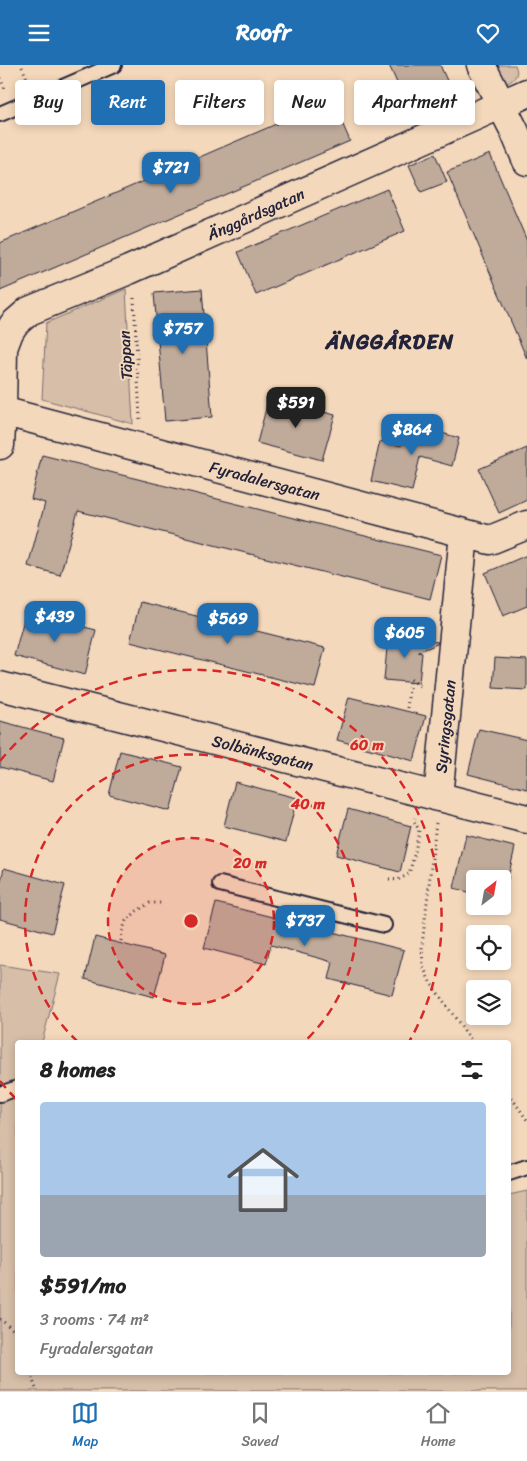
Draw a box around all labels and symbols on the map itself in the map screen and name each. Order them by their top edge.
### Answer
pin: $721 [141,151,201,194]
street label: Änggårdsgatan [201,180,310,249]
pin: $757 [153,313,213,355]
district label: ÄNGGÅRDEN [325,323,454,361]
street label: Täppan [110,329,141,380]
pin: $591 [266,387,326,429]
pin: $864 [382,413,442,456]
street label: Fyradalersgatan [206,452,324,510]
pin: $439 [25,601,85,643]
pin: $569 [198,603,258,645]
pin: $605 [375,617,435,659]
street label: Syringsgatan [426,678,465,774]
street label: Solbänksgatan [209,726,317,780]
text: 60 m [349,732,384,758]
text: 40 m [290,791,326,817]
text: 20 m [232,850,267,876]
north arrow [466,870,511,915]
pin: $737 [275,905,335,947]
centre of rings [182,912,200,930]

